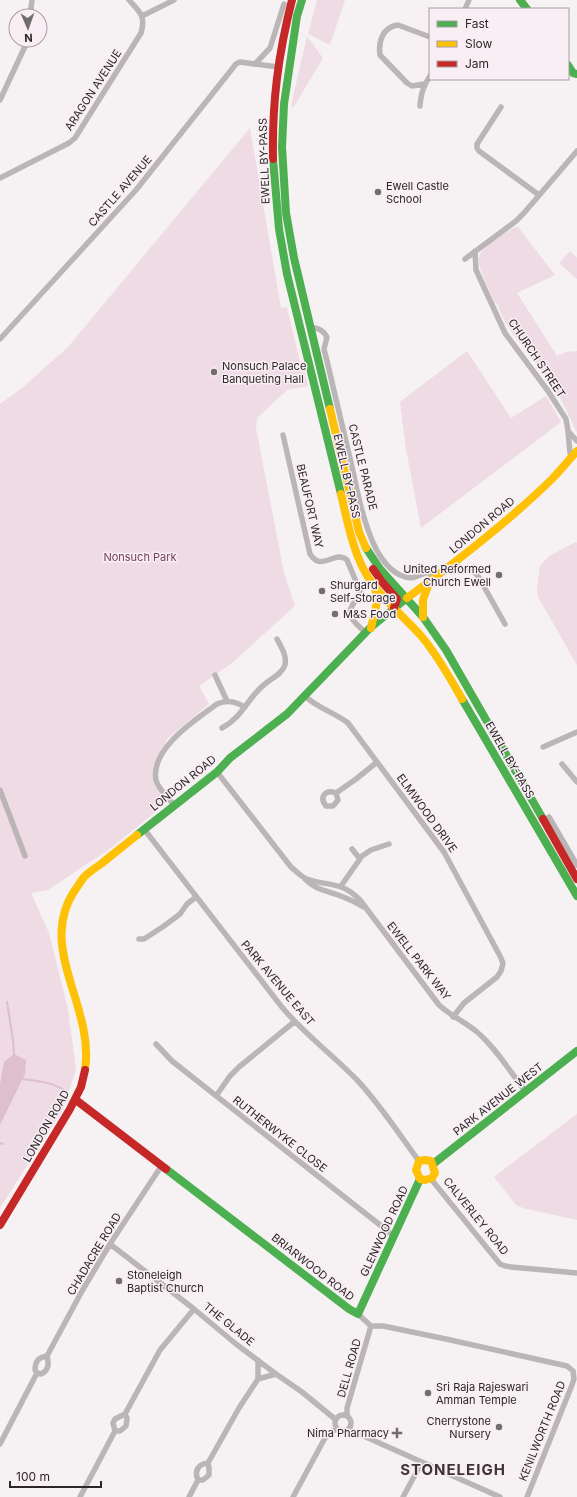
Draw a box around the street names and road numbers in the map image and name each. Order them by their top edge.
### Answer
street label: ARAGON AVENUE [62,47,124,133]
street label: EWELL BY-PASS [255,118,273,204]
street label: CASTLE AVENUE [85,153,155,229]
street label: CHURCH STREET [505,316,569,400]
street label: CASTLE PARADE [346,422,380,512]
street label: EWELL BY-PASS [330,432,364,520]
street label: BEAUFORT WAY [294,463,327,550]
street label: LONDON ROAD [446,494,518,556]
street label: EWELL BY-PASS [482,719,538,801]
street label: LONDON ROAD [147,752,219,814]
street label: ELMWOOD DRIVE [394,771,460,855]
street label: EWELL PARK WAY [384,919,454,1003]
street label: PARK AVENUE EAST [238,938,318,1028]
street label: PARK AVENUE WEST [450,1060,546,1138]
street label: LONDON ROAD [20,1087,72,1165]
street label: RUTHERWYKE CLOSE [230,1093,330,1175]
street label: CALVERLEY ROAD [440,1174,512,1258]
street label: GLENWOOD ROAD [357,1183,411,1279]
street label: CHADACRE ROAD [64,1210,124,1298]
street label: BRIARWOOD ROAD [269,1230,357,1304]
street label: THE GLADE [201,1299,257,1349]
street label: DELL ROAD [334,1337,364,1399]
street label: KENILWORTH ROAD [516,1379,569,1483]

